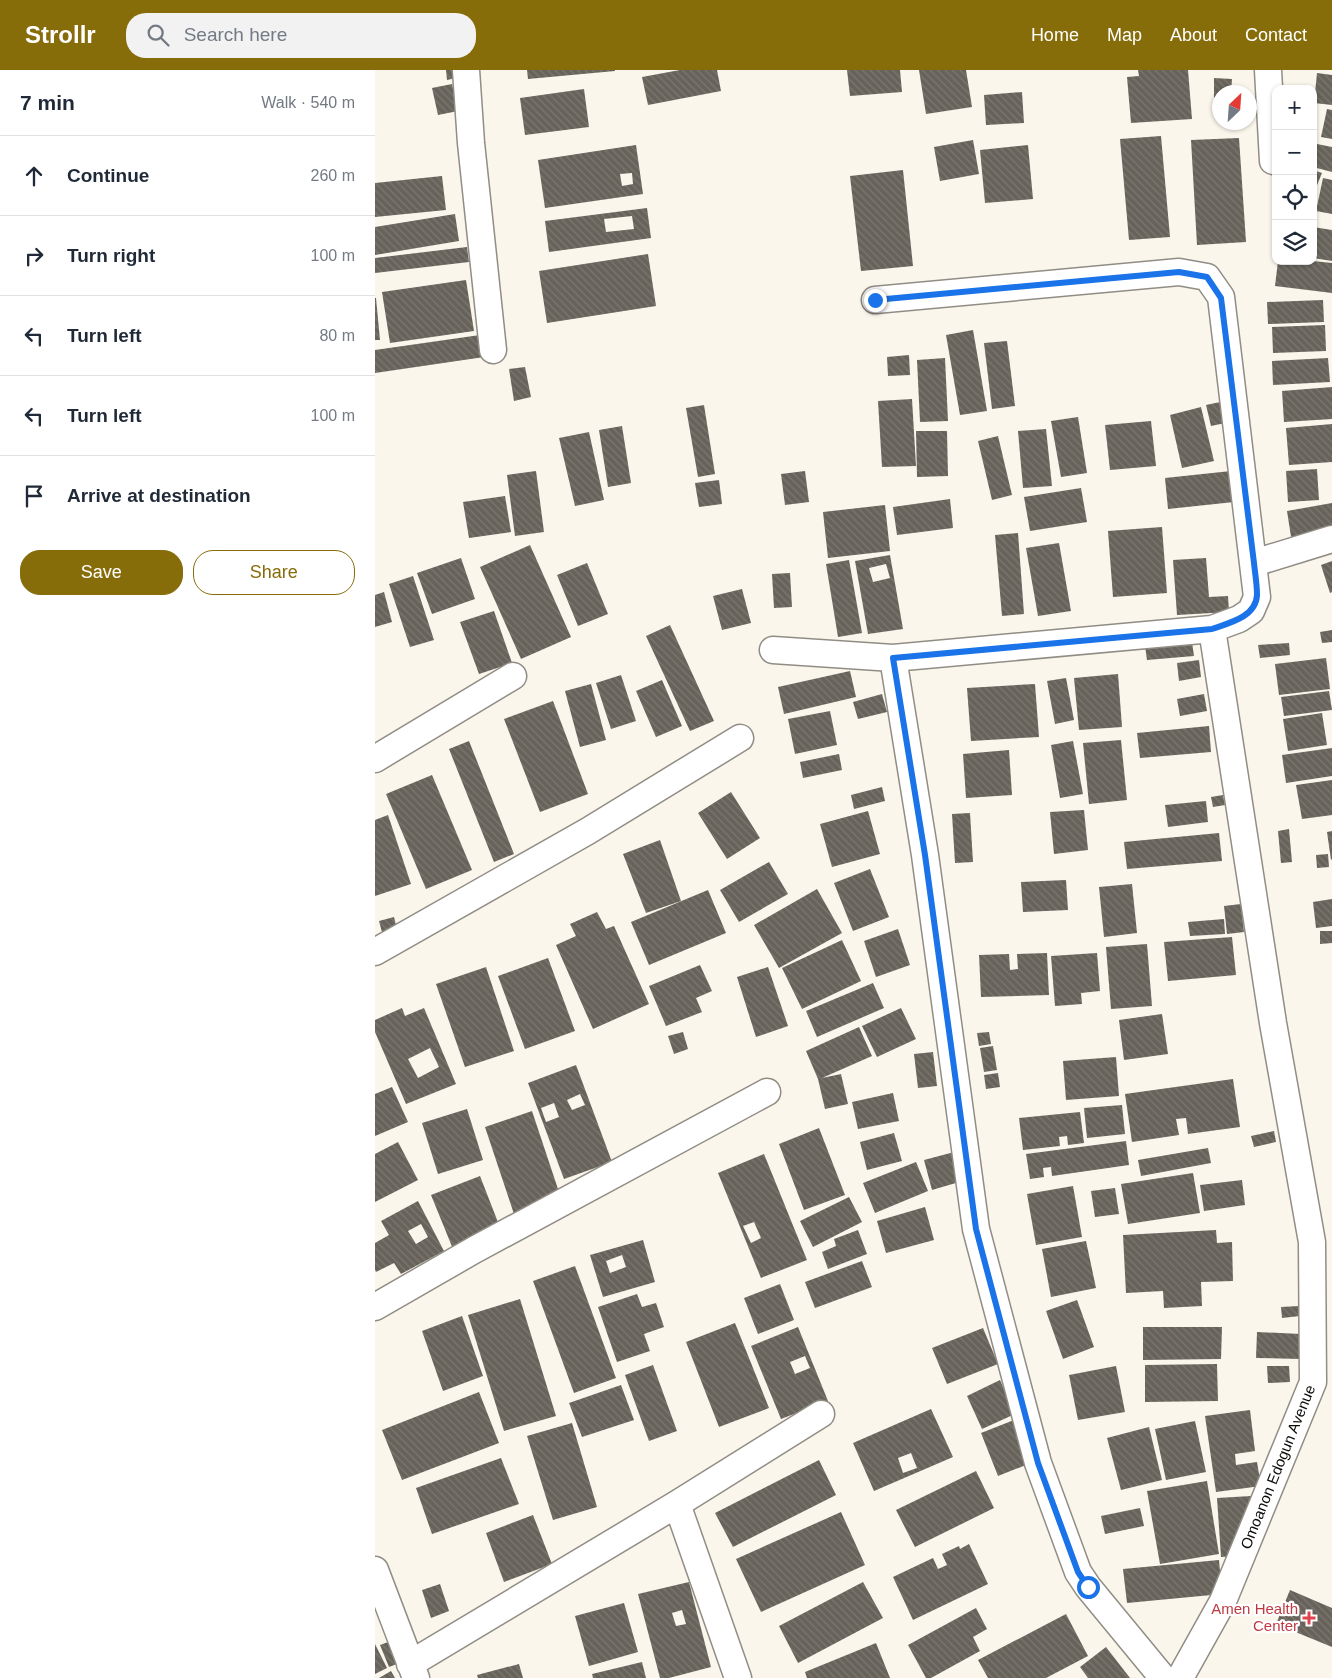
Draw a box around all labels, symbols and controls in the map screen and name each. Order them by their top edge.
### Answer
search box [126,13,476,58]
text: Strollr [25,21,96,48]
icon: search [144,21,172,49]
text: Search here [184,24,287,45]
text: Home [1031,25,1079,45]
text: Map [1107,25,1142,45]
text: About [1170,25,1217,45]
text: Contact [1245,25,1307,45]
north arrow [1212,85,1257,130]
map controls [1272,85,1317,265]
button: + [1272,85,1317,130]
text: 7 min [20,91,75,114]
text: Walk · 540 m [261,94,355,111]
button: − [1272,130,1317,175]
icon: ahead [20,162,48,190]
text: Continue [67,165,149,186]
text: 260 m [311,167,355,184]
button: locate [1272,175,1317,220]
button: layers [1272,220,1317,265]
icon: right [20,242,48,270]
text: Turn right [67,245,155,266]
text: 100 m [311,247,355,264]
route end [864,289,887,312]
icon: left [20,322,48,350]
text: Turn left [67,325,142,346]
text: 80 m [319,327,355,344]
icon: left [20,402,48,430]
text: Turn left [67,405,142,426]
text: 100 m [311,407,355,424]
icon: arrive [20,482,48,510]
text: Arrive at destination [67,485,251,506]
button: Save [20,550,183,595]
button: Share [193,550,355,595]
street label: Omoanon Edogun Avenue [1237,1382,1318,1551]
route start [1077,1576,1100,1599]
place label: Amen Health Center [1211,1600,1298,1634]
marker: Amen Health Center [1302,1611,1316,1625]

